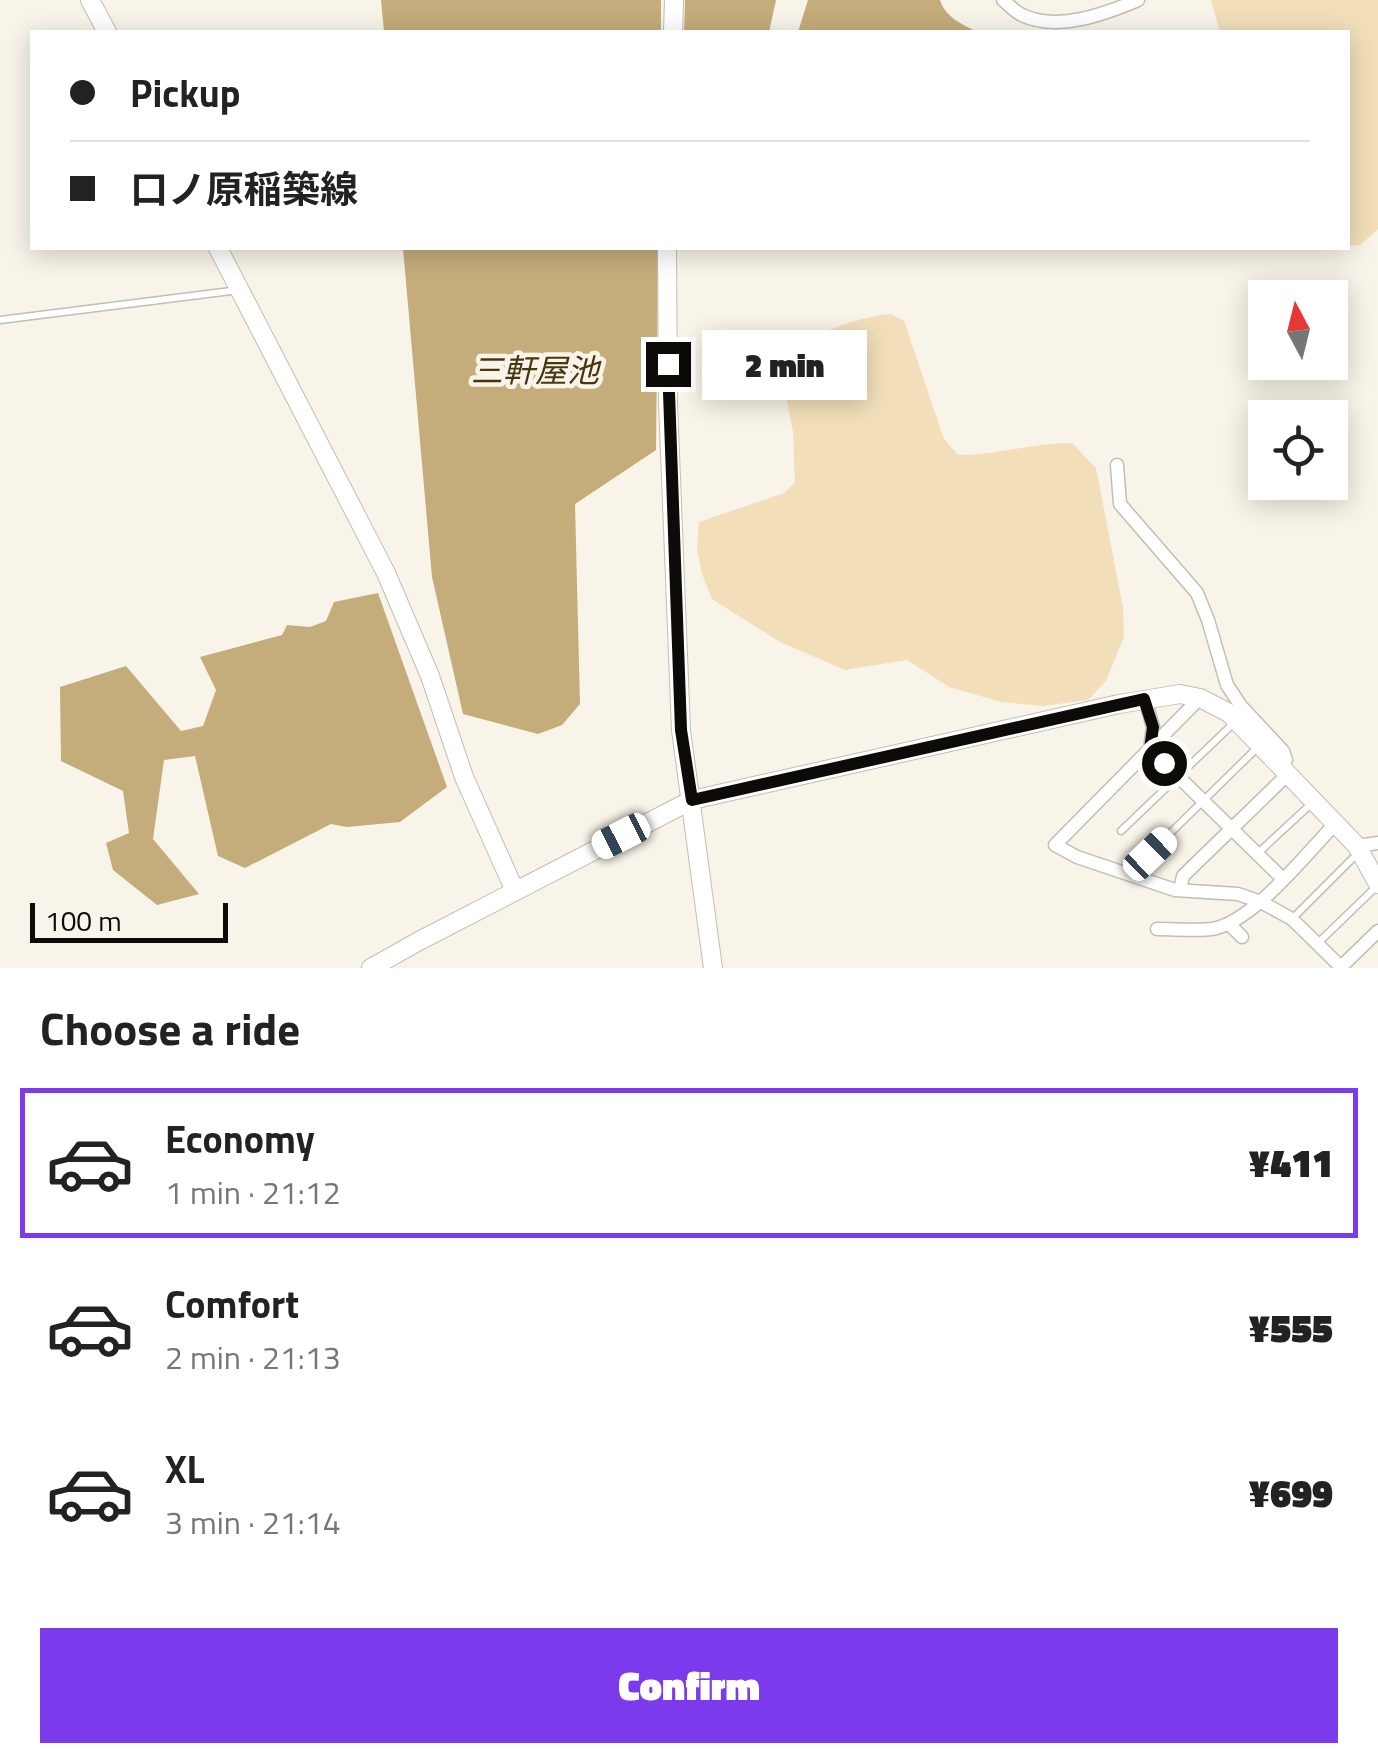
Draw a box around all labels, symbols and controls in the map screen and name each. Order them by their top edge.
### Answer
text: Pickup [130,64,240,122]
text: 口ノ原稲築線 [130,160,358,218]
north arrow [1248,280,1348,380]
map controls [1248,280,1348,500]
callout: 2 min [703,329,868,399]
text: 2 min [745,341,824,389]
route end [646,342,691,387]
water label: 三軒屋池 [471,346,602,394]
button: locate [1248,400,1348,500]
route start [1142,741,1187,786]
car [587,809,655,863]
car [1118,822,1182,886]
scale bar [30,898,228,943]
text: 100 m [45,899,122,942]
text: Choose a ride [40,994,300,1062]
text: Economy [165,1110,315,1168]
icon: car [45,1118,135,1208]
text: ¥411 [1248,1134,1333,1192]
text: 1 min · 21:12 [165,1168,341,1216]
text: Comfort [165,1275,299,1333]
icon: car [45,1283,135,1373]
text: ¥555 [1248,1299,1333,1357]
text: 2 min · 21:13 [165,1333,341,1381]
text: XL [165,1440,205,1498]
icon: car [45,1448,135,1538]
text: ¥699 [1248,1464,1333,1522]
text: 3 min · 21:14 [165,1498,341,1546]
button: Confirm [40,1628,1338,1743]

